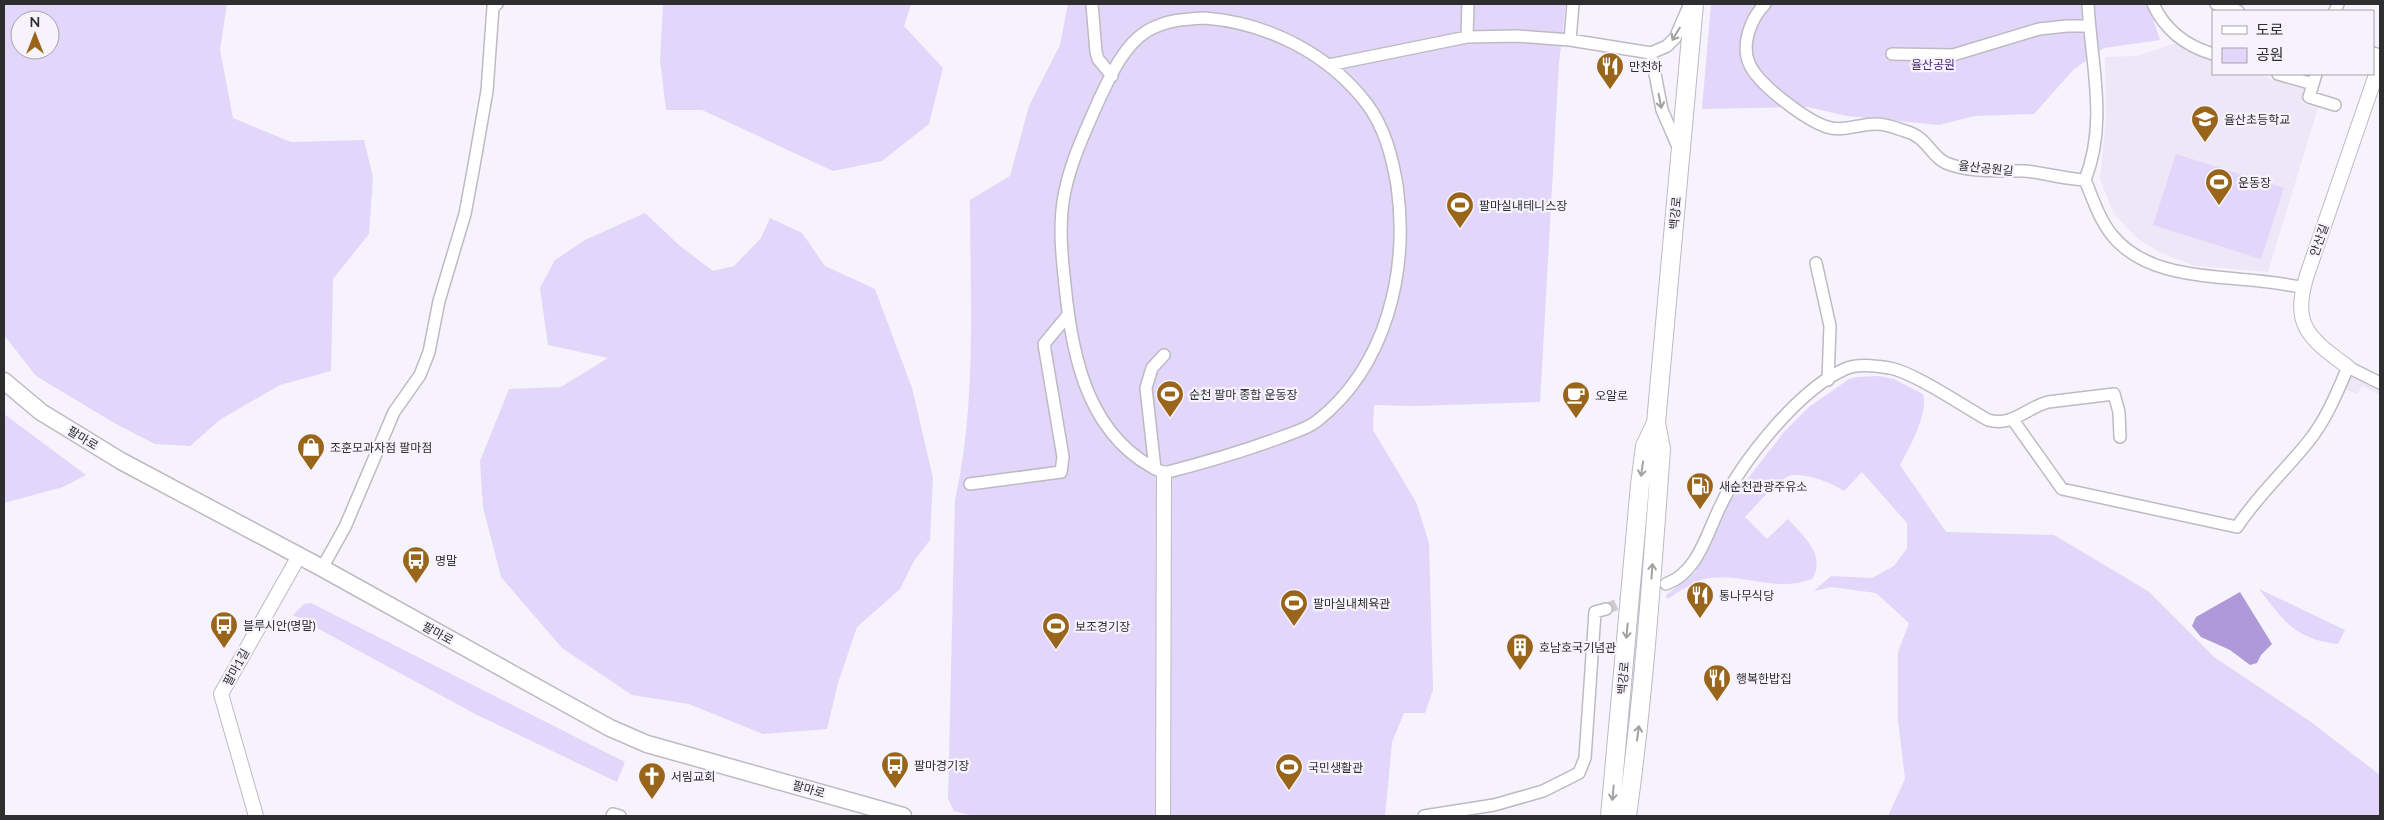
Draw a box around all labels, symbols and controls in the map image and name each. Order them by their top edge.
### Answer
north arrow [10,10,60,60]
legend [2212,10,2374,75]
text: N [30,13,40,30]
text: 도로 [2256,20,2284,38]
one-way arrow [1671,26,1681,41]
text: 공원 [2256,45,2284,63]
restaurant icon: 만천하 [1595,51,1625,90]
park label: 율산공원 [1911,57,1955,72]
place label: 만천하 [1629,59,1662,74]
one-way arrow [1656,92,1665,108]
school or university icon: 율산초등학교 [2190,104,2220,143]
place label: 율산초등학교 [2224,112,2290,127]
street label: 율산공원길 [1958,158,2014,178]
sports icon: 운동장 [2204,167,2234,206]
place label: 운동장 [2238,175,2271,190]
sports icon: 팔마실내테니스장 [1445,190,1475,229]
street label: 백강로 [1666,196,1684,230]
place label: 팔마실내테니스장 [1479,198,1567,213]
street label: 안산길 [2307,222,2331,258]
sports icon: 순천 팔마 종합 운동장 [1155,379,1185,418]
cafe icon: 오알로 [1561,380,1591,419]
place label: 순천 팔마 종합 운동장 [1189,387,1298,402]
place label: 오알로 [1595,388,1628,403]
street label: 팔마로 [65,423,101,453]
shop icon: 조훈모과자점 팔마점 [296,432,326,471]
place label: 조훈모과자점 팔마점 [330,440,432,455]
one-way arrow [1637,461,1647,477]
fuel station icon: 새순천관광주유소 [1685,471,1715,510]
place label: 새순천관광주유소 [1719,479,1807,494]
bus stop icon: 명말 [401,545,431,584]
place label: 명말 [435,553,457,568]
one-way arrow [1647,564,1657,580]
restaurant icon: 통나무식당 [1685,580,1715,619]
sports icon: 팔마실내체육관 [1279,588,1309,627]
place label: 통나무식당 [1719,588,1774,603]
place label: 팔마실내체육관 [1313,596,1390,611]
bus stop icon: 블루시안(명말) [209,610,239,649]
sports icon: 보조경기장 [1041,611,1071,650]
place label: 블루시안(명말) [243,618,316,633]
street label: 팔마로 [420,618,456,648]
place label: 보조경기장 [1075,619,1130,634]
one-way arrow [1622,623,1632,639]
building icon: 호남호국기념관 [1505,632,1535,671]
place label: 호남호국기념관 [1539,640,1616,655]
street label: 팔마1길 [220,646,252,688]
street label: 백강로 [1614,661,1632,695]
restaurant icon: 행복한밥집 [1702,663,1732,702]
place label: 행복한밥집 [1736,671,1791,686]
one-way arrow [1634,726,1644,742]
bus stop icon: 팔마경기장 [880,750,910,789]
sports icon: 국민생활관 [1274,752,1304,791]
place label: 팔마경기장 [914,758,969,773]
place label: 국민생활관 [1308,760,1363,775]
church icon: 서림교회 [637,761,667,800]
place label: 서림교회 [671,769,715,784]
street label: 팔마로 [791,777,827,801]
one-way arrow [1608,785,1617,801]

